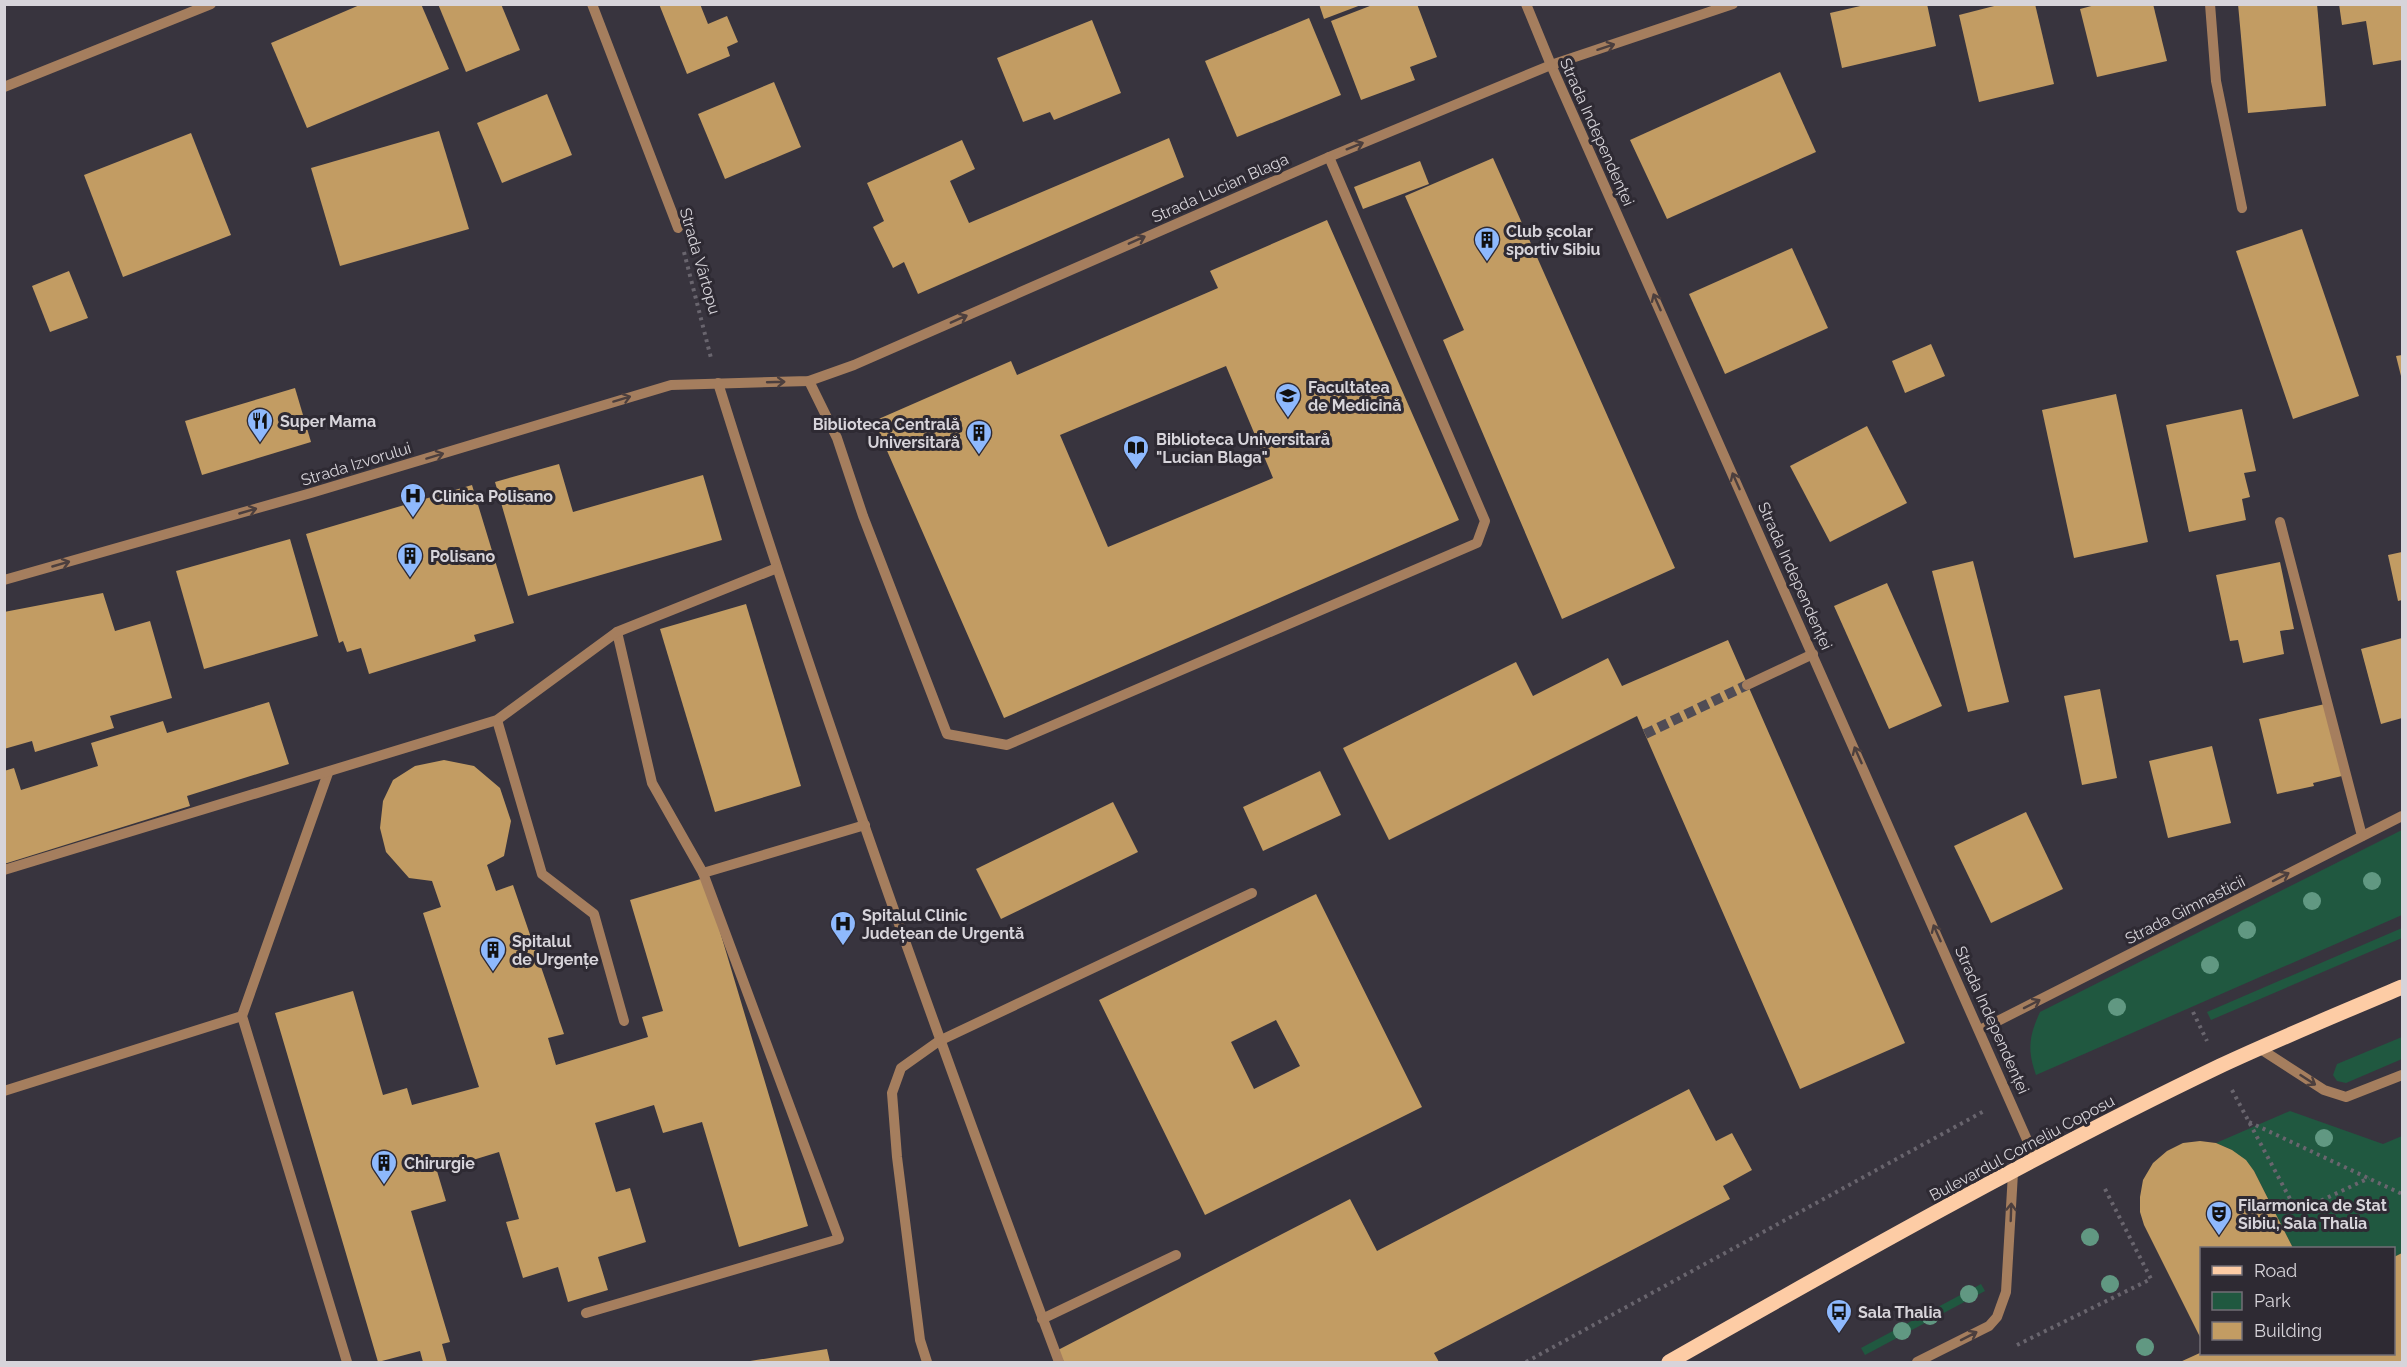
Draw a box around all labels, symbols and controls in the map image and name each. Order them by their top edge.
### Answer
one-way arrow [1596,41,1615,52]
street label: Strada Independenței [1556,55,1638,209]
one-way arrow [1345,140,1363,151]
street label: Strada Lucian Blaga [1149,149,1291,227]
street label: Strada Vârtopu [676,206,724,316]
place label: Club școlar sportiv Sibiu [1506,222,1600,259]
building icon: Club școlar sportiv Sibiu [1472,225,1502,263]
one-way arrow [1128,234,1146,246]
one-way arrow [1651,294,1662,312]
one-way arrow [949,312,967,324]
one-way arrow [766,376,786,387]
place label: Facultatea de Medicină [1308,378,1401,415]
school or university icon: Facultatea de Medicină [1273,381,1303,419]
one-way arrow [612,393,631,404]
restaurant icon: Super Mama [245,406,275,444]
place label: Super Mama [280,412,376,431]
place label: Biblioteca Centrală Universitară [813,415,960,452]
building icon: Biblioteca Centrală Universitară [964,418,994,456]
place label: Biblioteca Universitară "Lucian Blaga" [1156,430,1330,467]
library icon: Biblioteca Universitară "Lucian Blaga" [1121,433,1151,471]
street label: Strada Izvorului [299,438,413,490]
one-way arrow [425,450,444,461]
one-way arrow [1730,472,1742,490]
hospital icon: Clinica Polisano [398,481,428,519]
place label: Clinica Polisano [432,487,553,506]
street label: Strada Independenței [1754,499,1836,653]
one-way arrow [238,505,257,516]
building icon: Polisano [395,541,425,579]
place label: Polisano [430,547,495,566]
one-way arrow [51,558,70,569]
one-way arrow [1852,746,1863,764]
one-way arrow [2272,871,2290,882]
street label: Strada Gimnasticii [2122,872,2248,948]
place label: Spitalul Clinic Județean de Urgentă [862,906,1024,943]
hospital icon: Spitalul Clinic Județean de Urgentă [828,909,858,947]
one-way arrow [1931,924,1942,943]
place label: Spitalul de Urgențe [512,932,599,969]
building icon: Spitalul de Urgențe [478,935,508,973]
street label: Strada Independenței [1951,943,2033,1097]
one-way arrow [2023,997,2041,1009]
one-way arrow [2300,1073,2317,1086]
street label: Bulevardul Corneliu Coposu [1926,1091,2118,1205]
building icon: Chirurgie [369,1148,399,1186]
place label: Chirurgie [404,1154,475,1173]
place label: Filarmonica de Stat Sibiu, Sala Thalia [2238,1196,2387,1233]
theatre icon: Filarmonica de Stat Sibiu, Sala Thalia [2204,1199,2234,1237]
one-way arrow [2005,1202,2017,1222]
legend [2200,1247,2395,1355]
text: Road [2254,1260,2297,1281]
text: Park [2254,1290,2291,1311]
bus stop icon: Sala Thalia [1824,1297,1854,1335]
place label: Sala Thalia [1858,1303,1942,1322]
text: Building [2254,1320,2322,1341]
one-way arrow [1960,1330,1978,1341]

